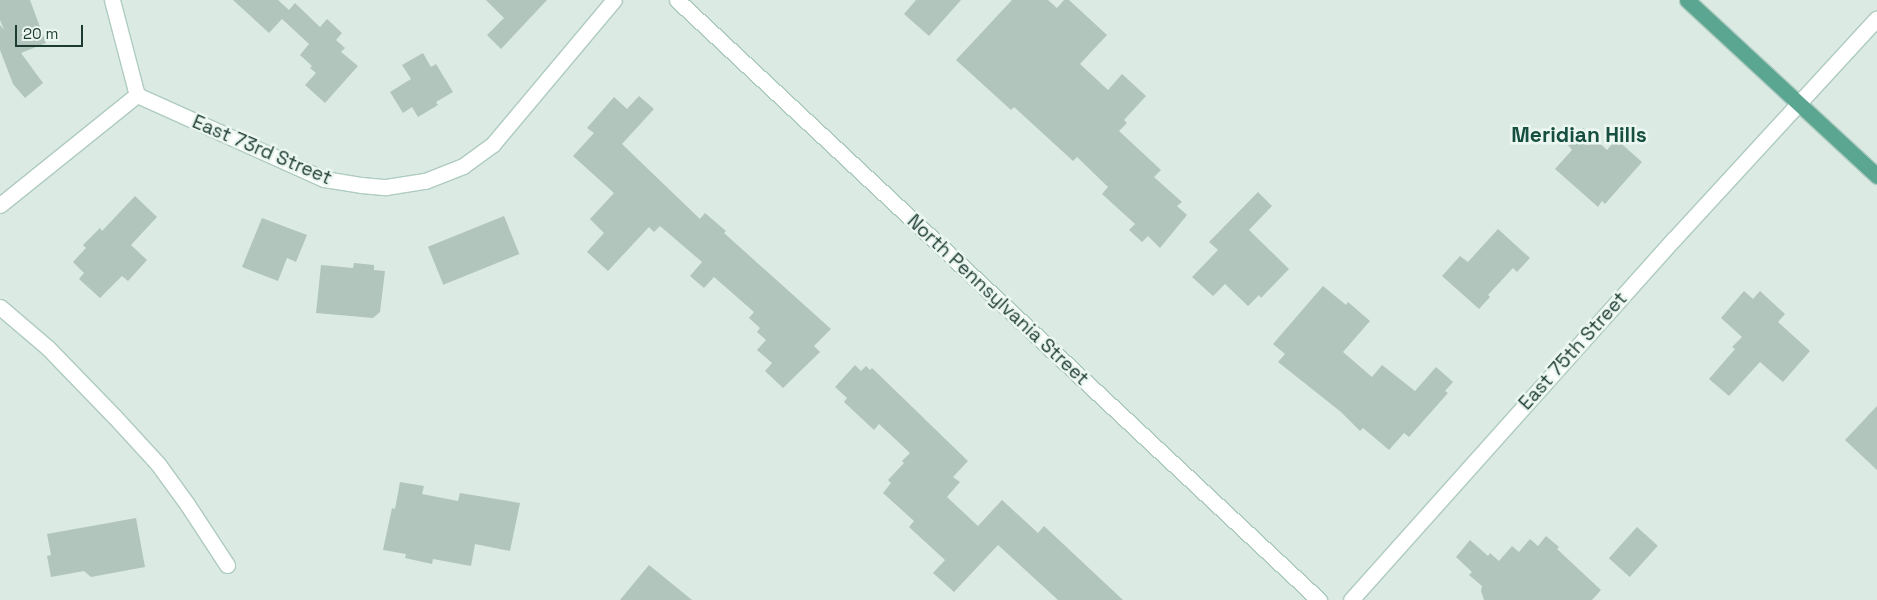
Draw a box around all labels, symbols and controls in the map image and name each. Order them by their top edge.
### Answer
scale bar [18,15,85,47]
text: 20 m [23,24,58,43]
street label: East 73rd Street [189,110,335,190]
district label: Meridian Hills [1511,122,1647,148]
street label: North Pennsylvania Street [903,210,1093,390]
street label: East 75th Street [1514,287,1632,415]

